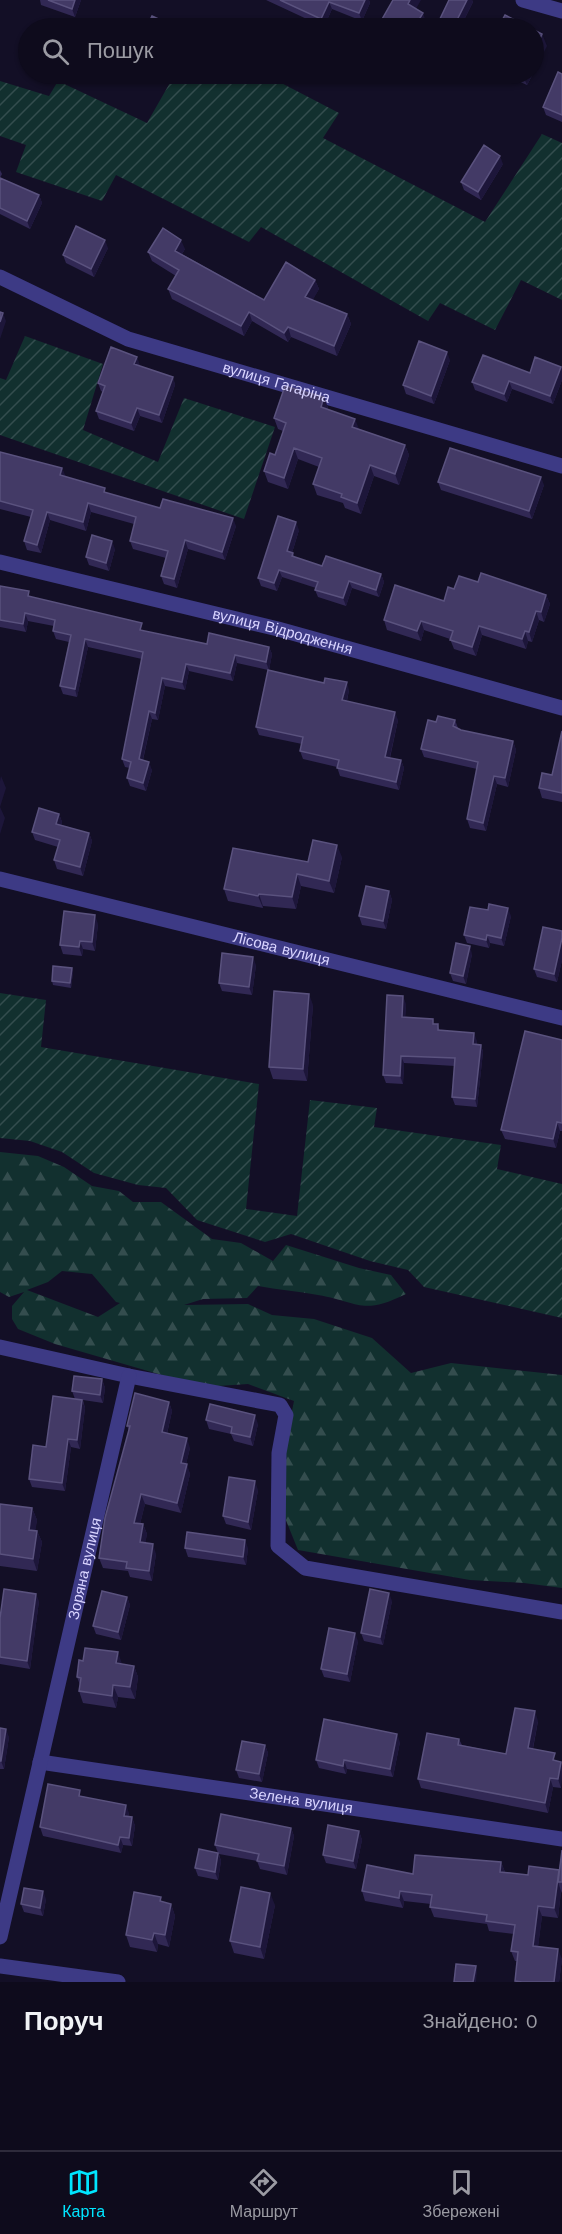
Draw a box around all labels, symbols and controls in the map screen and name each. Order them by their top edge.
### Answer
search box [18,18,544,84]
icon: search [39,35,72,68]
text: Пошук [87,38,153,63]
street label: вулиця Гагаріна [221,358,333,407]
street label: вулиця Відродження [211,605,355,658]
street label: Лісова вулиця [231,928,332,969]
street label: Зоряна вулиця [64,1516,105,1621]
street label: Зелена вулиця [248,1784,354,1817]
text: Поруч [24,2006,104,2036]
text: Знайдено: 0 [422,2009,538,2033]
tab: Карта [62,2166,105,2221]
tab: Маршрут [230,2166,298,2221]
tab: Збережені [423,2166,500,2221]

